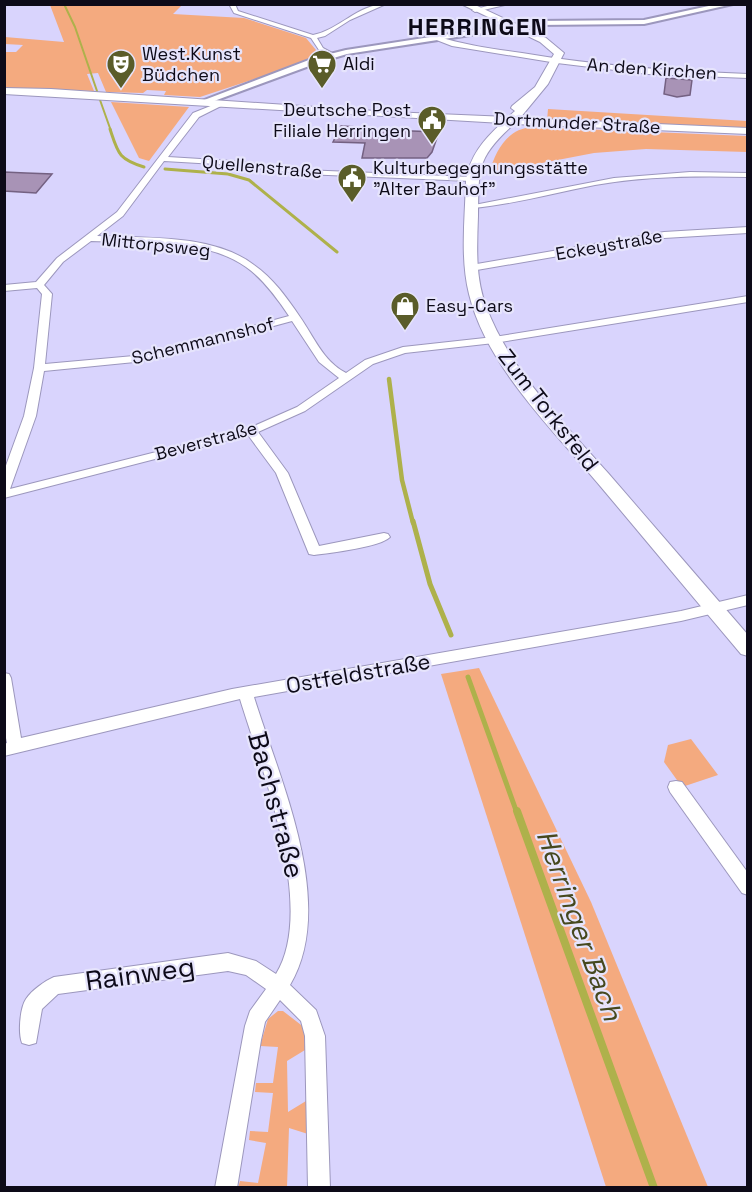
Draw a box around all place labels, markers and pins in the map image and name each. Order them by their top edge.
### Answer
place label: West.Kunst Büdchen [142,42,241,86]
theatre icon: West.Kunst Büdchen [105,48,137,90]
supermarket icon: Aldi [306,48,338,90]
place label: Aldi [343,52,375,75]
place label: Deutsche Post Filiale Herringen [273,98,411,142]
public building icon: Deutsche Post Filiale Herringen [416,104,448,146]
place label: Kulturbegegnungsstätte "Alter Bauhof" [373,156,588,200]
public building icon: Kulturbegegnungsstätte "Alter Bauhof" [336,162,368,204]
shop icon: Easy-Cars [389,290,421,332]
place label: Easy-Cars [426,294,513,317]

